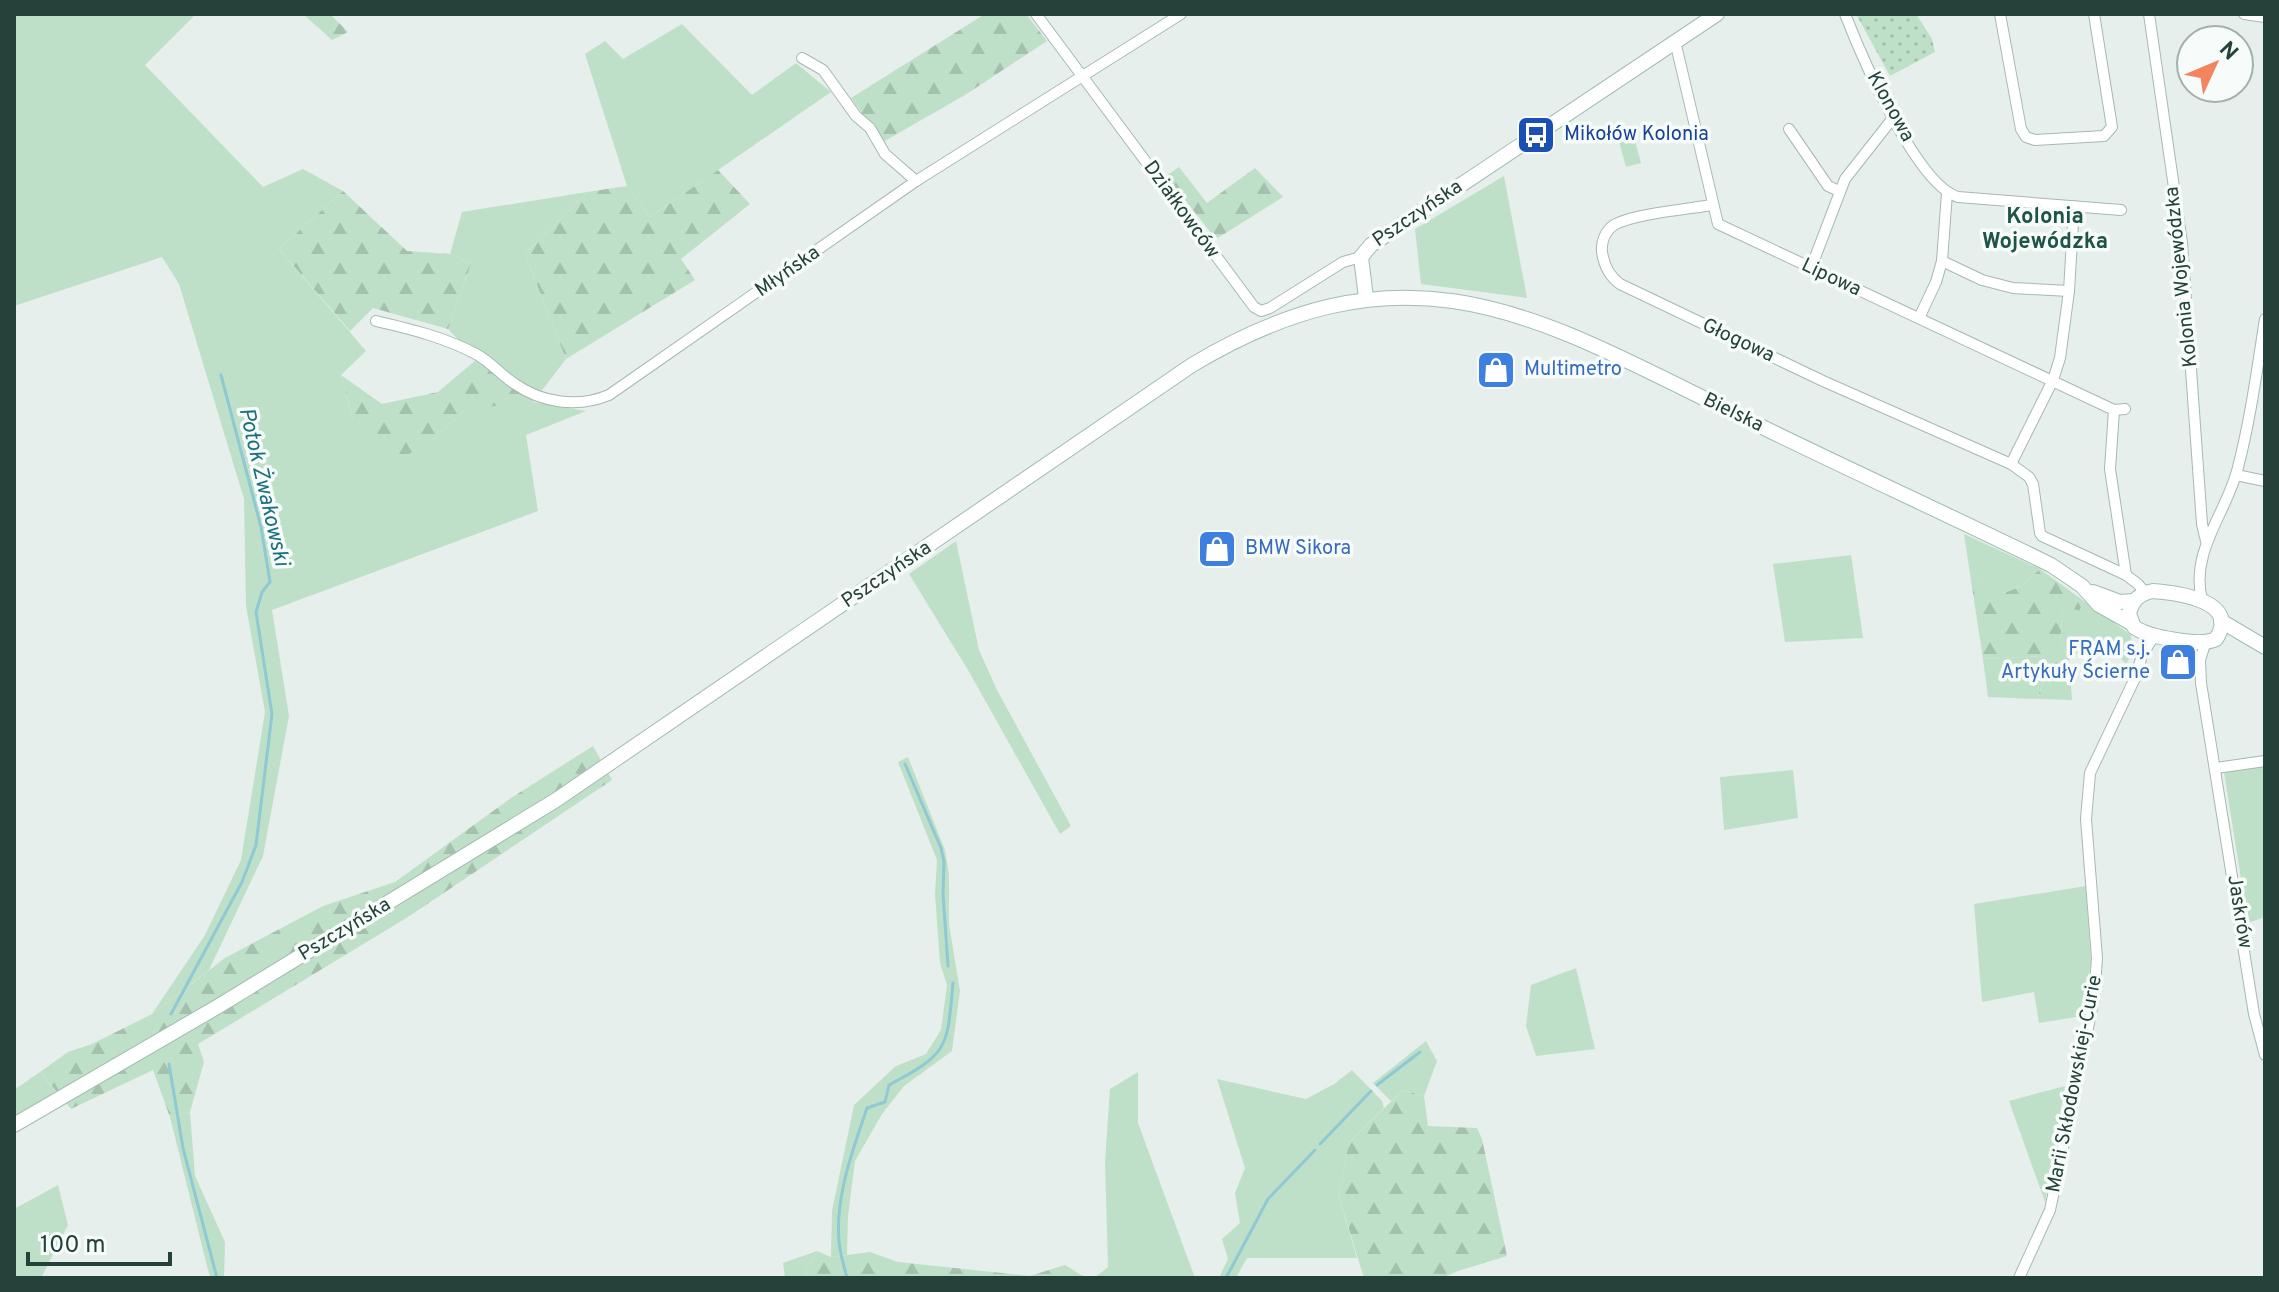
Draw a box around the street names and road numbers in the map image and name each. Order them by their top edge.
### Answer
street label: Klonowa [1860,67,1920,147]
street label: Działkowców [1137,156,1225,264]
street label: Pszczyńska [1368,174,1468,254]
street label: Kolonia Wojewódzka [2160,185,2204,369]
street label: Młyńska [751,240,825,304]
street label: Lipowa [1797,253,1865,303]
street label: Głogowa [1697,313,1779,369]
street label: Bielska [1698,387,1768,439]
street label: Pszczyńska [837,535,937,615]
street label: Jaskrów [2220,873,2258,951]
street label: Pszczyńska [294,892,396,968]
street label: Marii Skłodowskiej-Curie [2041,973,2109,1195]

